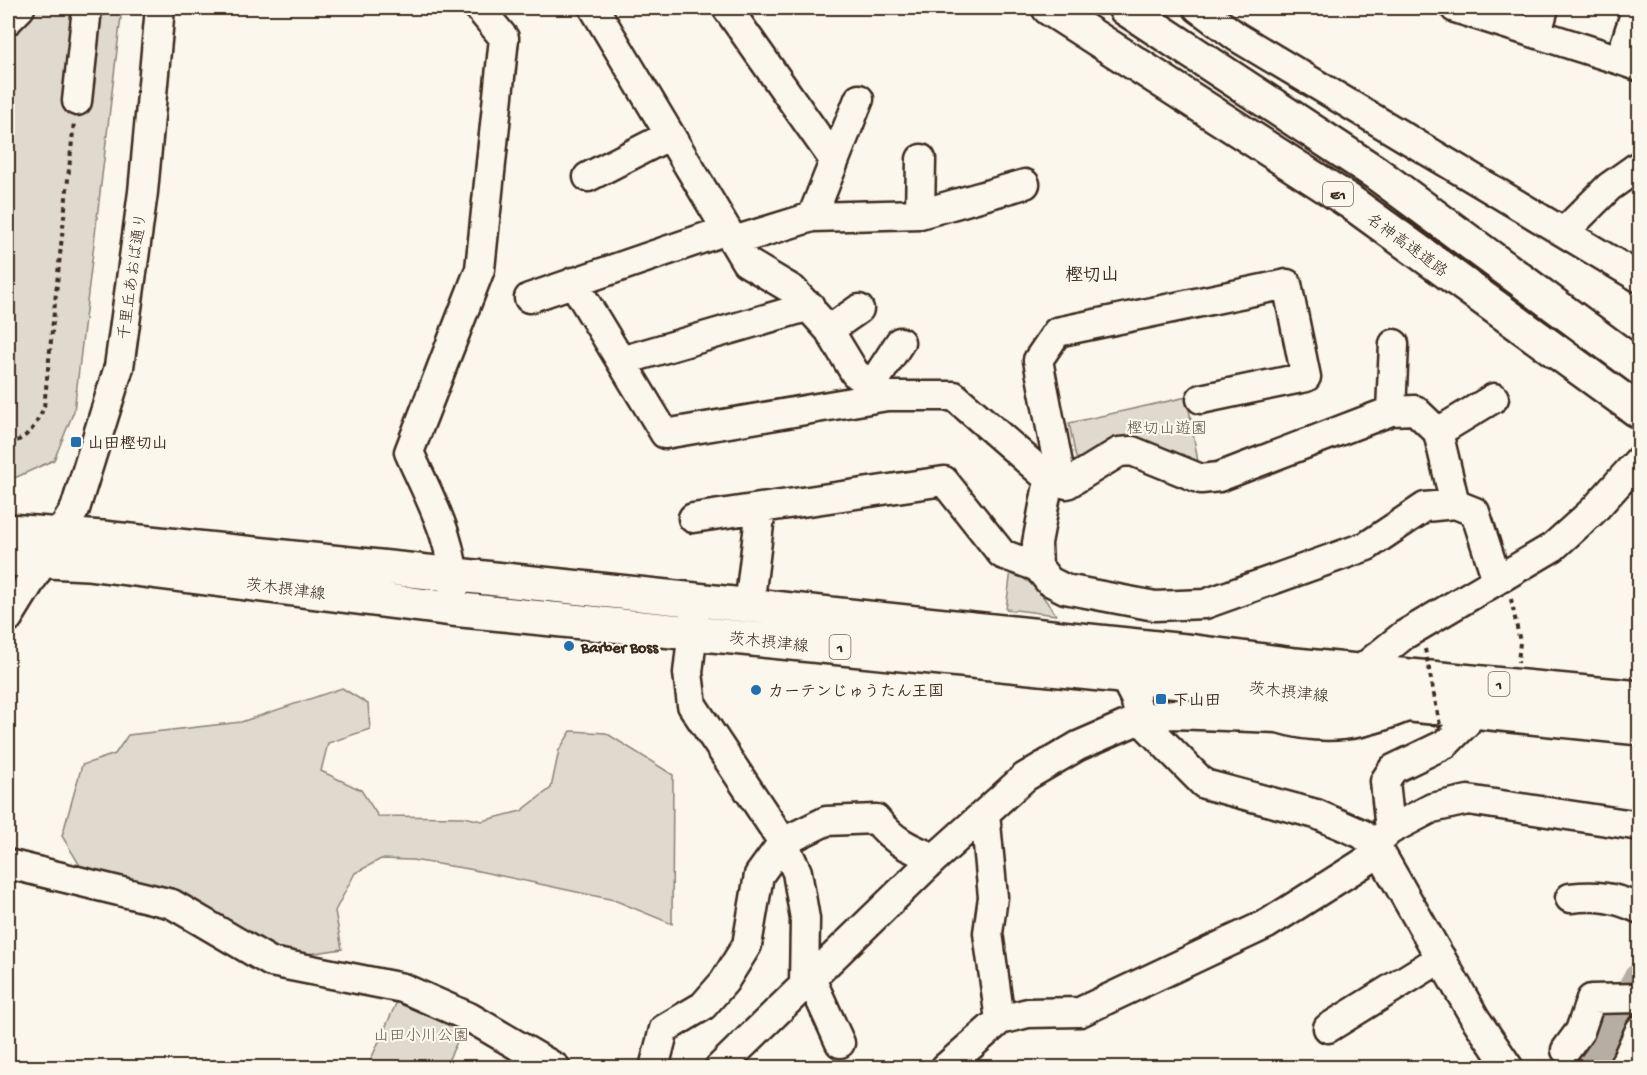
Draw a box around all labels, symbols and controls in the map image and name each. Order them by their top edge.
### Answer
road number: E1 [1323,182,1353,206]
street label: 名神高速道路 [1362,209,1452,283]
street label: 千里丘あおば通り [115,212,153,341]
district label: 樫切山 [1065,265,1119,287]
park label: 樫切山遊園 [1127,420,1207,440]
marker: 山田樫切山 [69,435,83,449]
place label: 山田樫切山 [88,435,168,455]
street label: 茨木摂津線 [245,575,327,606]
street label: 茨木摂津線 [728,629,810,658]
road number: 1 [830,635,850,659]
marker: Barber Boss [562,639,576,653]
place label: Barber Boss [580,640,659,659]
road number: 1 [1488,672,1510,696]
street label: 茨木摂津線 [1248,679,1330,708]
marker: カーテンじゅうたん王国 [749,683,763,697]
place label: カーテンじゅうたん王国 [768,683,944,703]
marker: 下山田 [1154,692,1168,706]
place label: 下山田 [1173,692,1221,712]
park label: 山田小川公園 [373,1027,469,1047]

